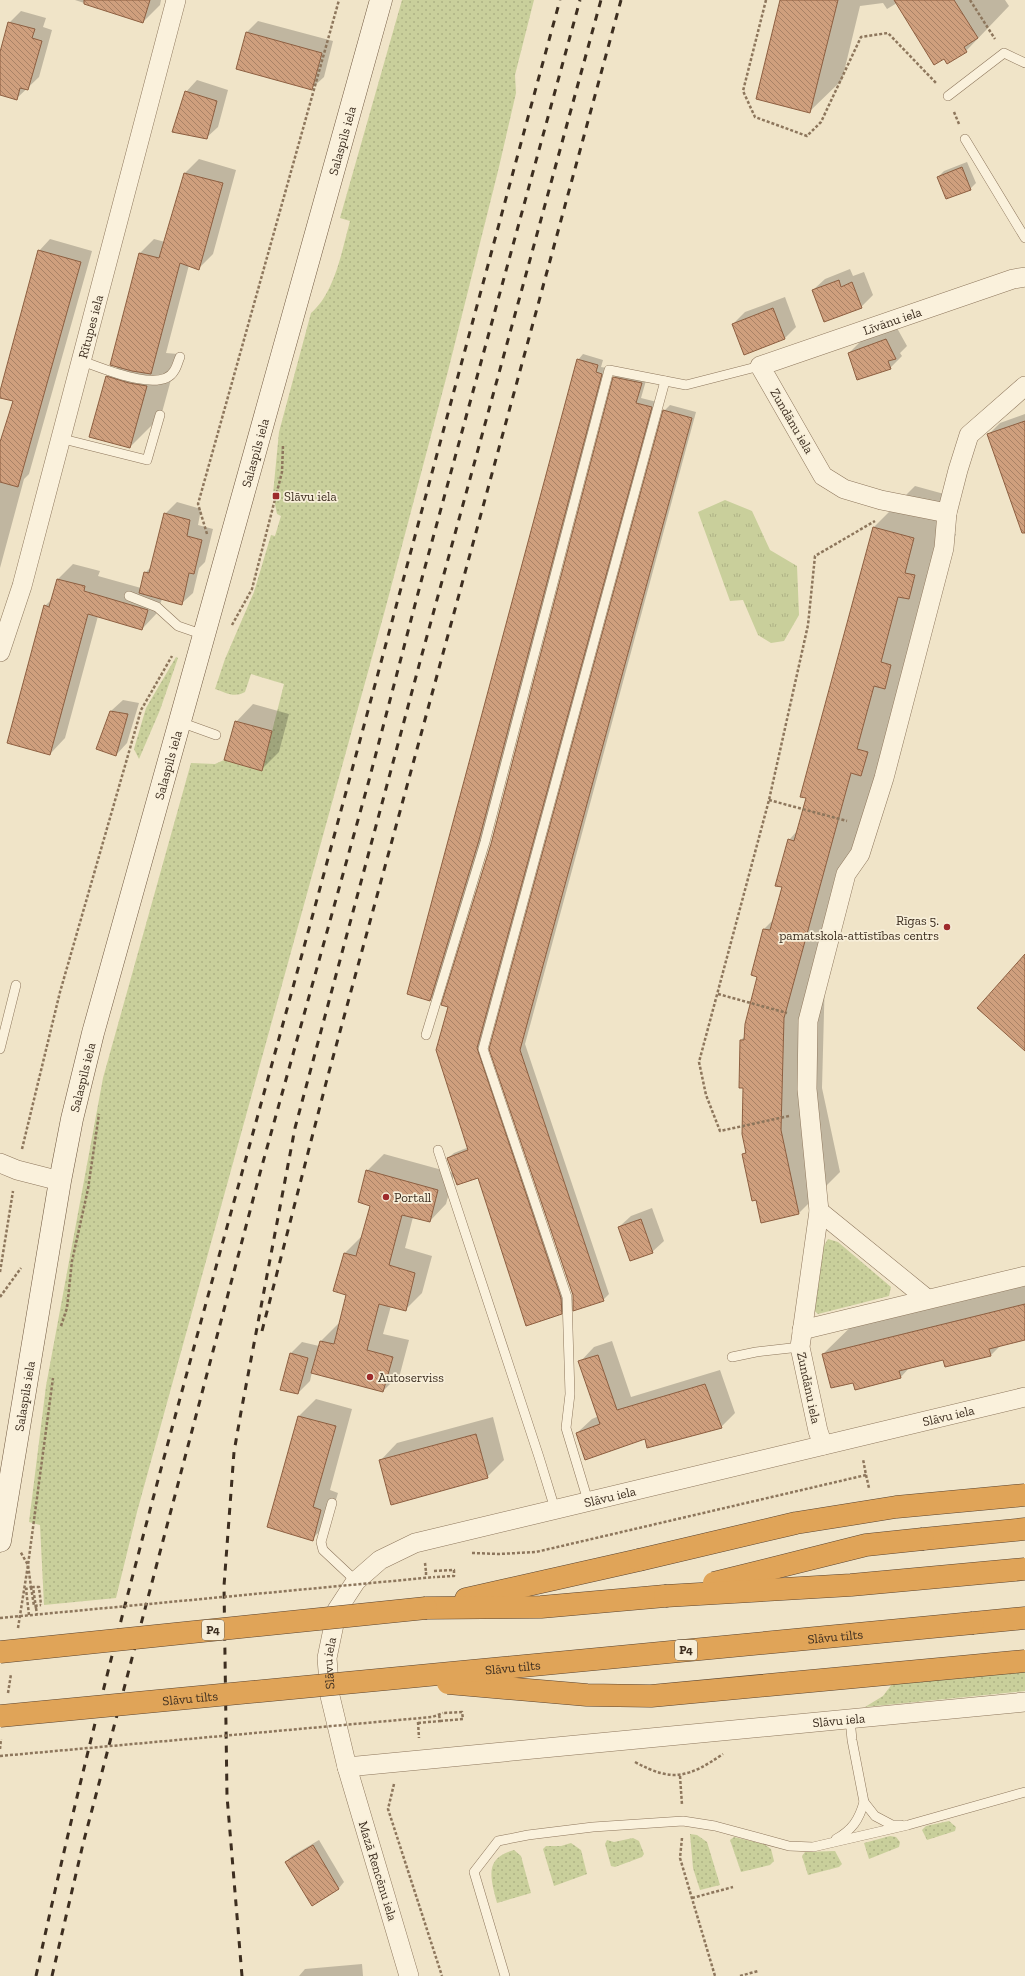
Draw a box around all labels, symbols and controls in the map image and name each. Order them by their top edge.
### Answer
street label: Salaspils iela [325,104,359,177]
street label: Rītupes iela [75,292,106,360]
street label: Līvānu iela [861,303,924,338]
street label: Zundānu iela [767,386,817,457]
street label: Salaspils iela [238,416,272,489]
place label: Slāvu iela [284,489,337,504]
marker: Slāvu iela [271,491,281,501]
street label: Salaspils iela [151,728,185,801]
place label: Rīgas 5. pamatskola-attīstības centrs [779,913,939,943]
marker: Rīgas 5. pamatskola-attīstības centrs [942,922,952,932]
street label: Salaspils iela [66,1040,98,1114]
place label: Portall [394,1190,432,1205]
marker: Portall [381,1192,391,1202]
street label: Zundānu iela [794,1351,824,1426]
street label: Salaspils iela [11,1359,38,1432]
place label: Autoserviss [378,1370,444,1385]
marker: Autoserviss [365,1372,375,1382]
street label: Slāvu iela [921,1402,976,1429]
street label: Slāvu iela [582,1483,638,1510]
road number: P4 [202,1620,224,1640]
street label: Slāvu tilts [807,1626,864,1646]
street label: Slāvu iela [319,1635,339,1690]
road number: P4 [675,1640,697,1660]
street label: Slāvu tilts [484,1657,541,1677]
street label: Slāvu tilts [162,1688,219,1708]
street label: Slāvu iela [812,1710,866,1730]
street label: Mazā Rencēnu iela [356,1819,401,1923]

